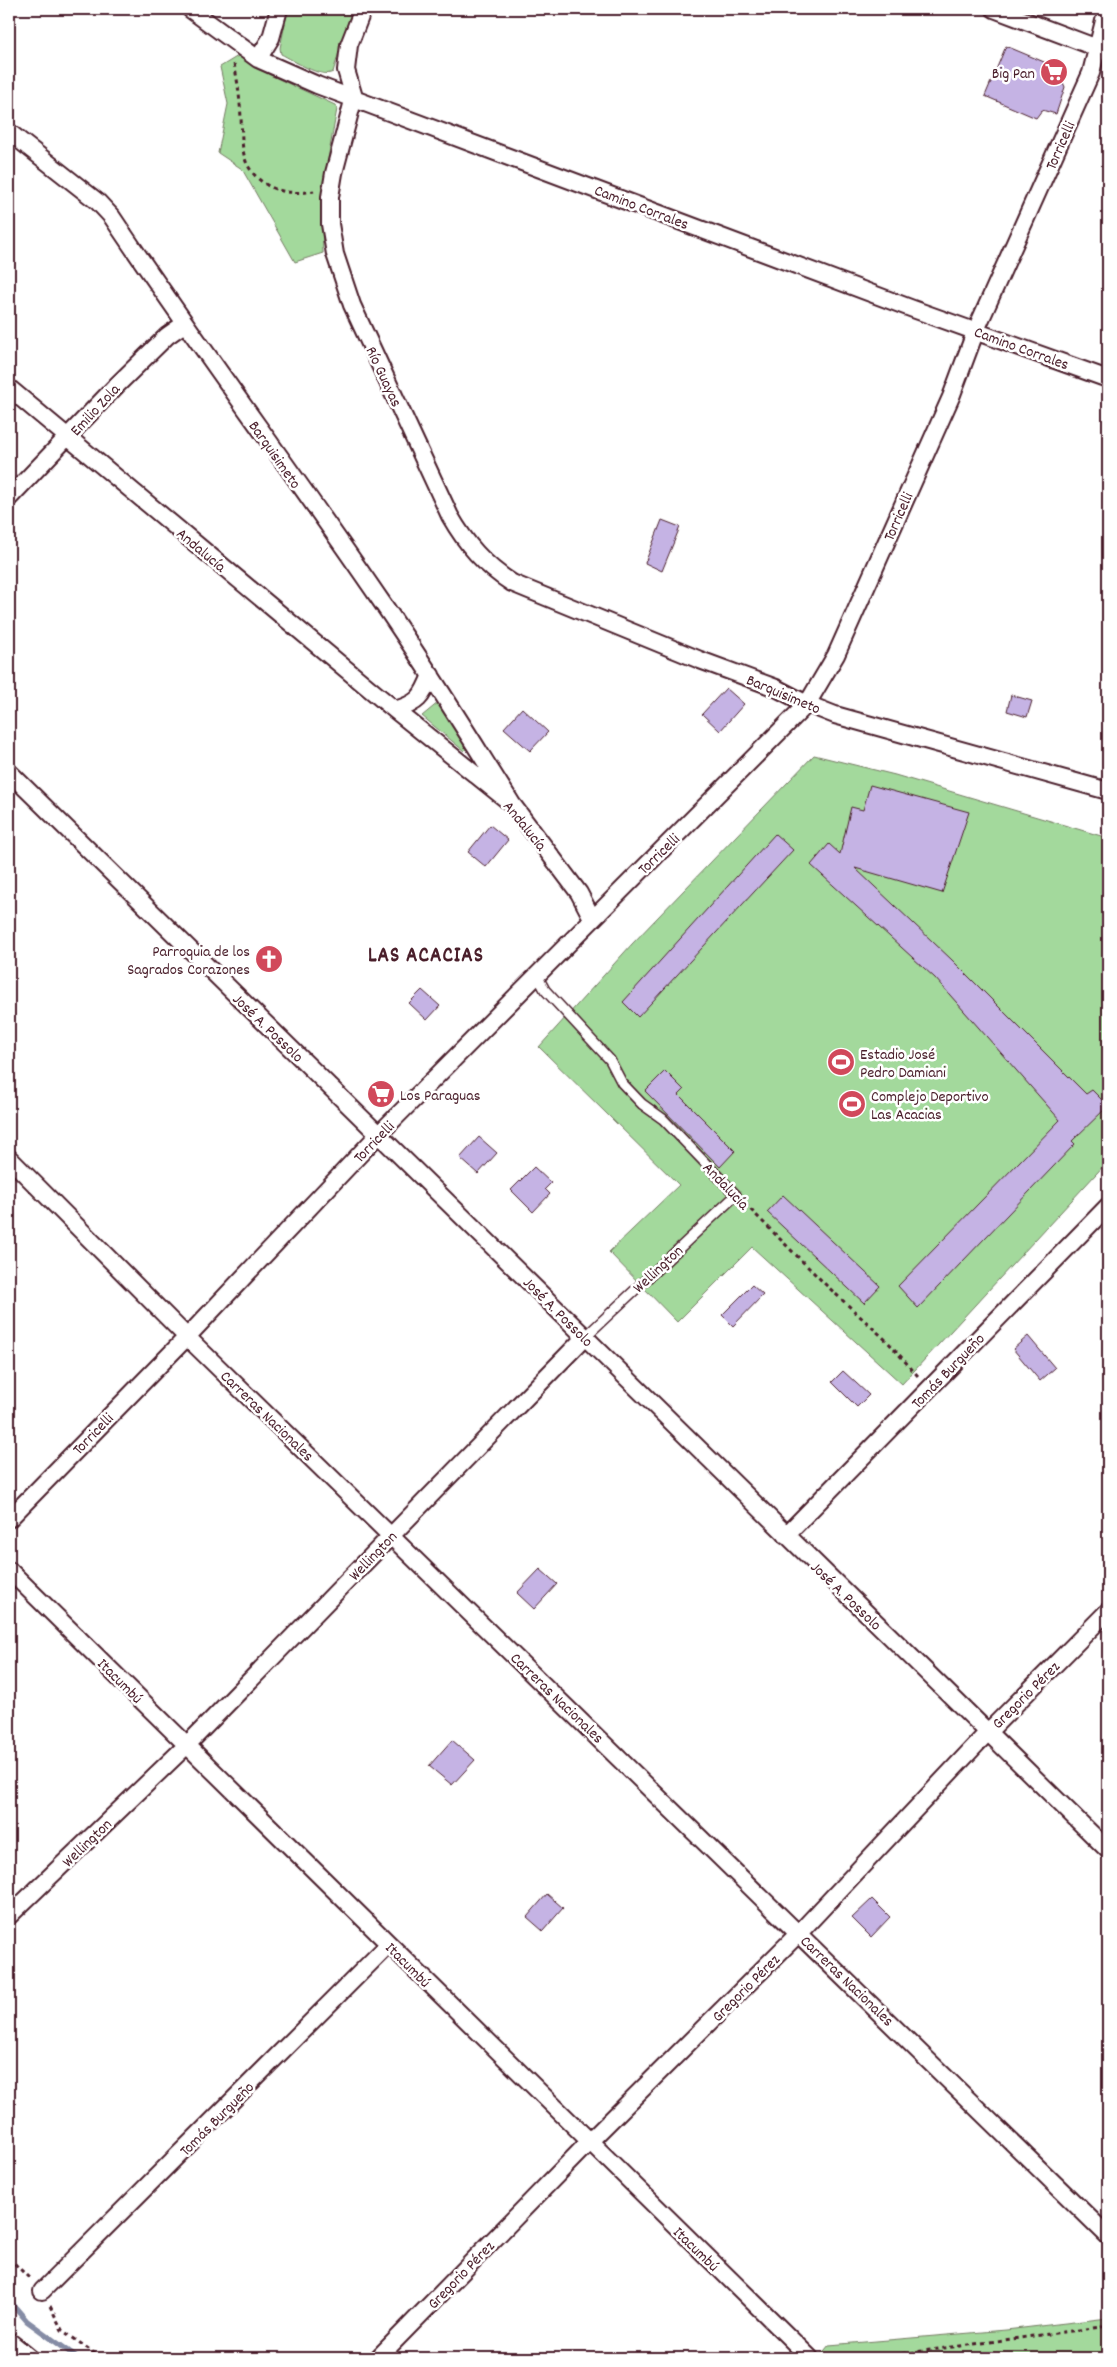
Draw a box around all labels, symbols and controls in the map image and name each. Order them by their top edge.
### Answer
supermarket icon: Big Pan [1039,57,1069,87]
place label: Big Pan [992,63,1035,86]
street label: Torricelli [1040,118,1082,174]
street label: Camino Corrales [591,180,692,237]
street label: Camino Corrales [970,322,1072,377]
street label: Río Guayas [359,343,407,411]
street label: Emilio Zola [66,379,126,442]
street label: Barquisimeto [242,417,306,494]
street label: Torricelli [878,489,920,545]
street label: Andalucía [171,523,231,579]
street label: Barquisimeto [742,669,824,721]
street label: Andalucía [497,797,552,857]
street label: Torricelli [633,829,686,881]
place label: Parroquia de los Sagrados Corazones [127,941,250,982]
district label: LAS ACACIAS [368,942,484,972]
church icon: Parroquia de los Sagrados Corazones [254,944,284,974]
street label: José A. Possolo [226,989,308,1069]
place label: Estadio José Pedro Damiani [860,1044,946,1085]
sports icon: Estadio José Pedro Damiani [826,1047,856,1077]
supermarket icon: Los Paraguas [366,1079,396,1109]
place label: Los Paraguas [400,1085,481,1108]
place label: Complejo Deportivo Las Acacias [871,1086,989,1127]
sports icon: Complejo Deportivo Las Acacias [837,1089,867,1119]
street label: Torricelli [349,1116,401,1169]
street label: Andalucía [697,1158,754,1216]
street label: Wellington [628,1240,689,1299]
street label: José A. Possolo [517,1272,598,1353]
street label: Tomás Burgueño [907,1329,991,1415]
street label: Carreras Nacionales [214,1366,319,1468]
street label: Torricelli [68,1408,120,1461]
street label: Wellington [344,1527,403,1587]
street label: José A. Possolo [804,1557,886,1637]
street label: Carreras Nacionales [504,1648,609,1750]
street label: Itacumbú [91,1654,147,1710]
street label: Gregorio Pérez [988,1657,1066,1735]
street label: Wellington [58,1814,118,1873]
street label: Carreras Nacionales [794,1931,899,2033]
street label: Itacumbú [379,1938,435,1994]
street label: Gregorio Pérez [708,1950,786,2028]
street label: Tomás Burgueño [175,2077,260,2162]
street label: Itacumbú [667,2222,724,2278]
street label: Gregorio Pérez [423,2236,501,2315]

